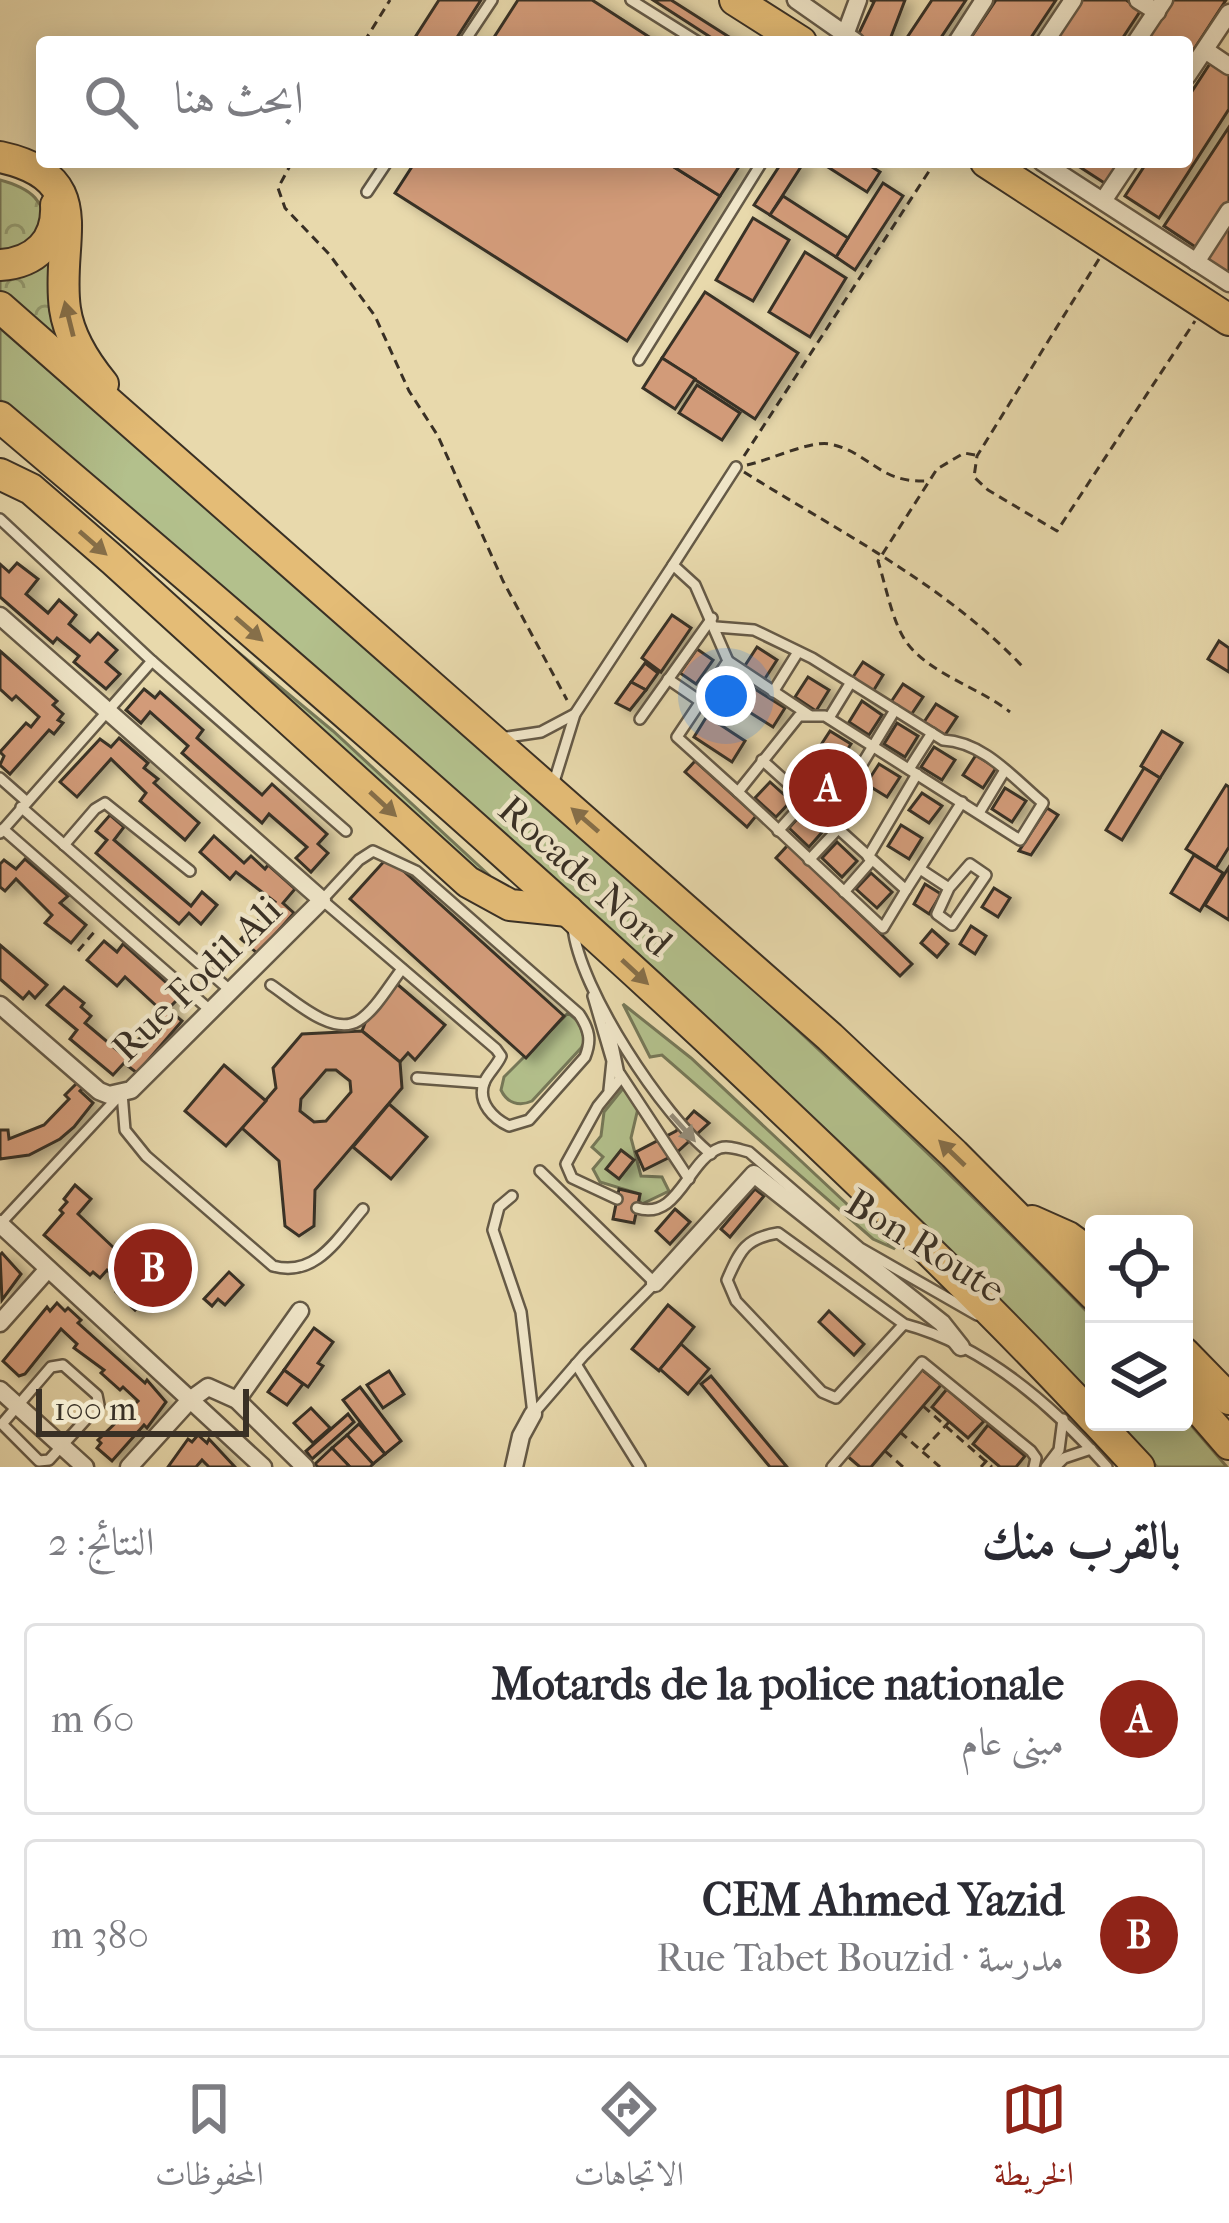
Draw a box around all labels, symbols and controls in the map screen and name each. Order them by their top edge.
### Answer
search box [36,36,1193,168]
icon: search [78,69,144,135]
text: ابحث هنا [174,72,304,125]
one-way arrow [59,300,78,337]
one-way arrow [78,530,108,556]
one-way arrow [234,615,264,642]
your location [696,666,756,726]
pin: A [789,743,867,833]
street label: Rocade Nord [489,786,682,966]
one-way arrow [369,790,398,818]
one-way arrow [570,807,600,834]
street label: Rue Fodil Ali [103,886,291,1071]
one-way arrow [620,957,649,985]
one-way arrow [669,1113,696,1142]
one-way arrow [938,1139,967,1167]
street label: Bon Route [838,1179,1013,1313]
map controls [1085,1215,1193,1431]
button: locate [1085,1215,1193,1323]
pin: B [114,1223,192,1313]
button: layers [1085,1323,1193,1431]
scale bar [36,1383,249,1436]
text: 100 m [54,1390,137,1429]
text: بالقرب منك [982,1511,1181,1571]
text: النتائج: 2 [48,1519,154,1565]
text: Motards de la police nationale [491,1658,1064,1711]
text: 60 m [51,1696,134,1742]
text: A [1126,1696,1152,1742]
text: مبنى عام [961,1719,1064,1765]
text: CEM Ahmed Yazid [702,1874,1064,1927]
text: 380 m [51,1912,149,1958]
text: B [1126,1912,1152,1958]
text: مدرسة · Rue Tabet Bouzid [657,1935,1064,1981]
tab: المحفوظات [155,2076,264,2206]
tab: الاتجاهات [574,2076,684,2206]
tab: الخريطة [994,2076,1074,2206]

